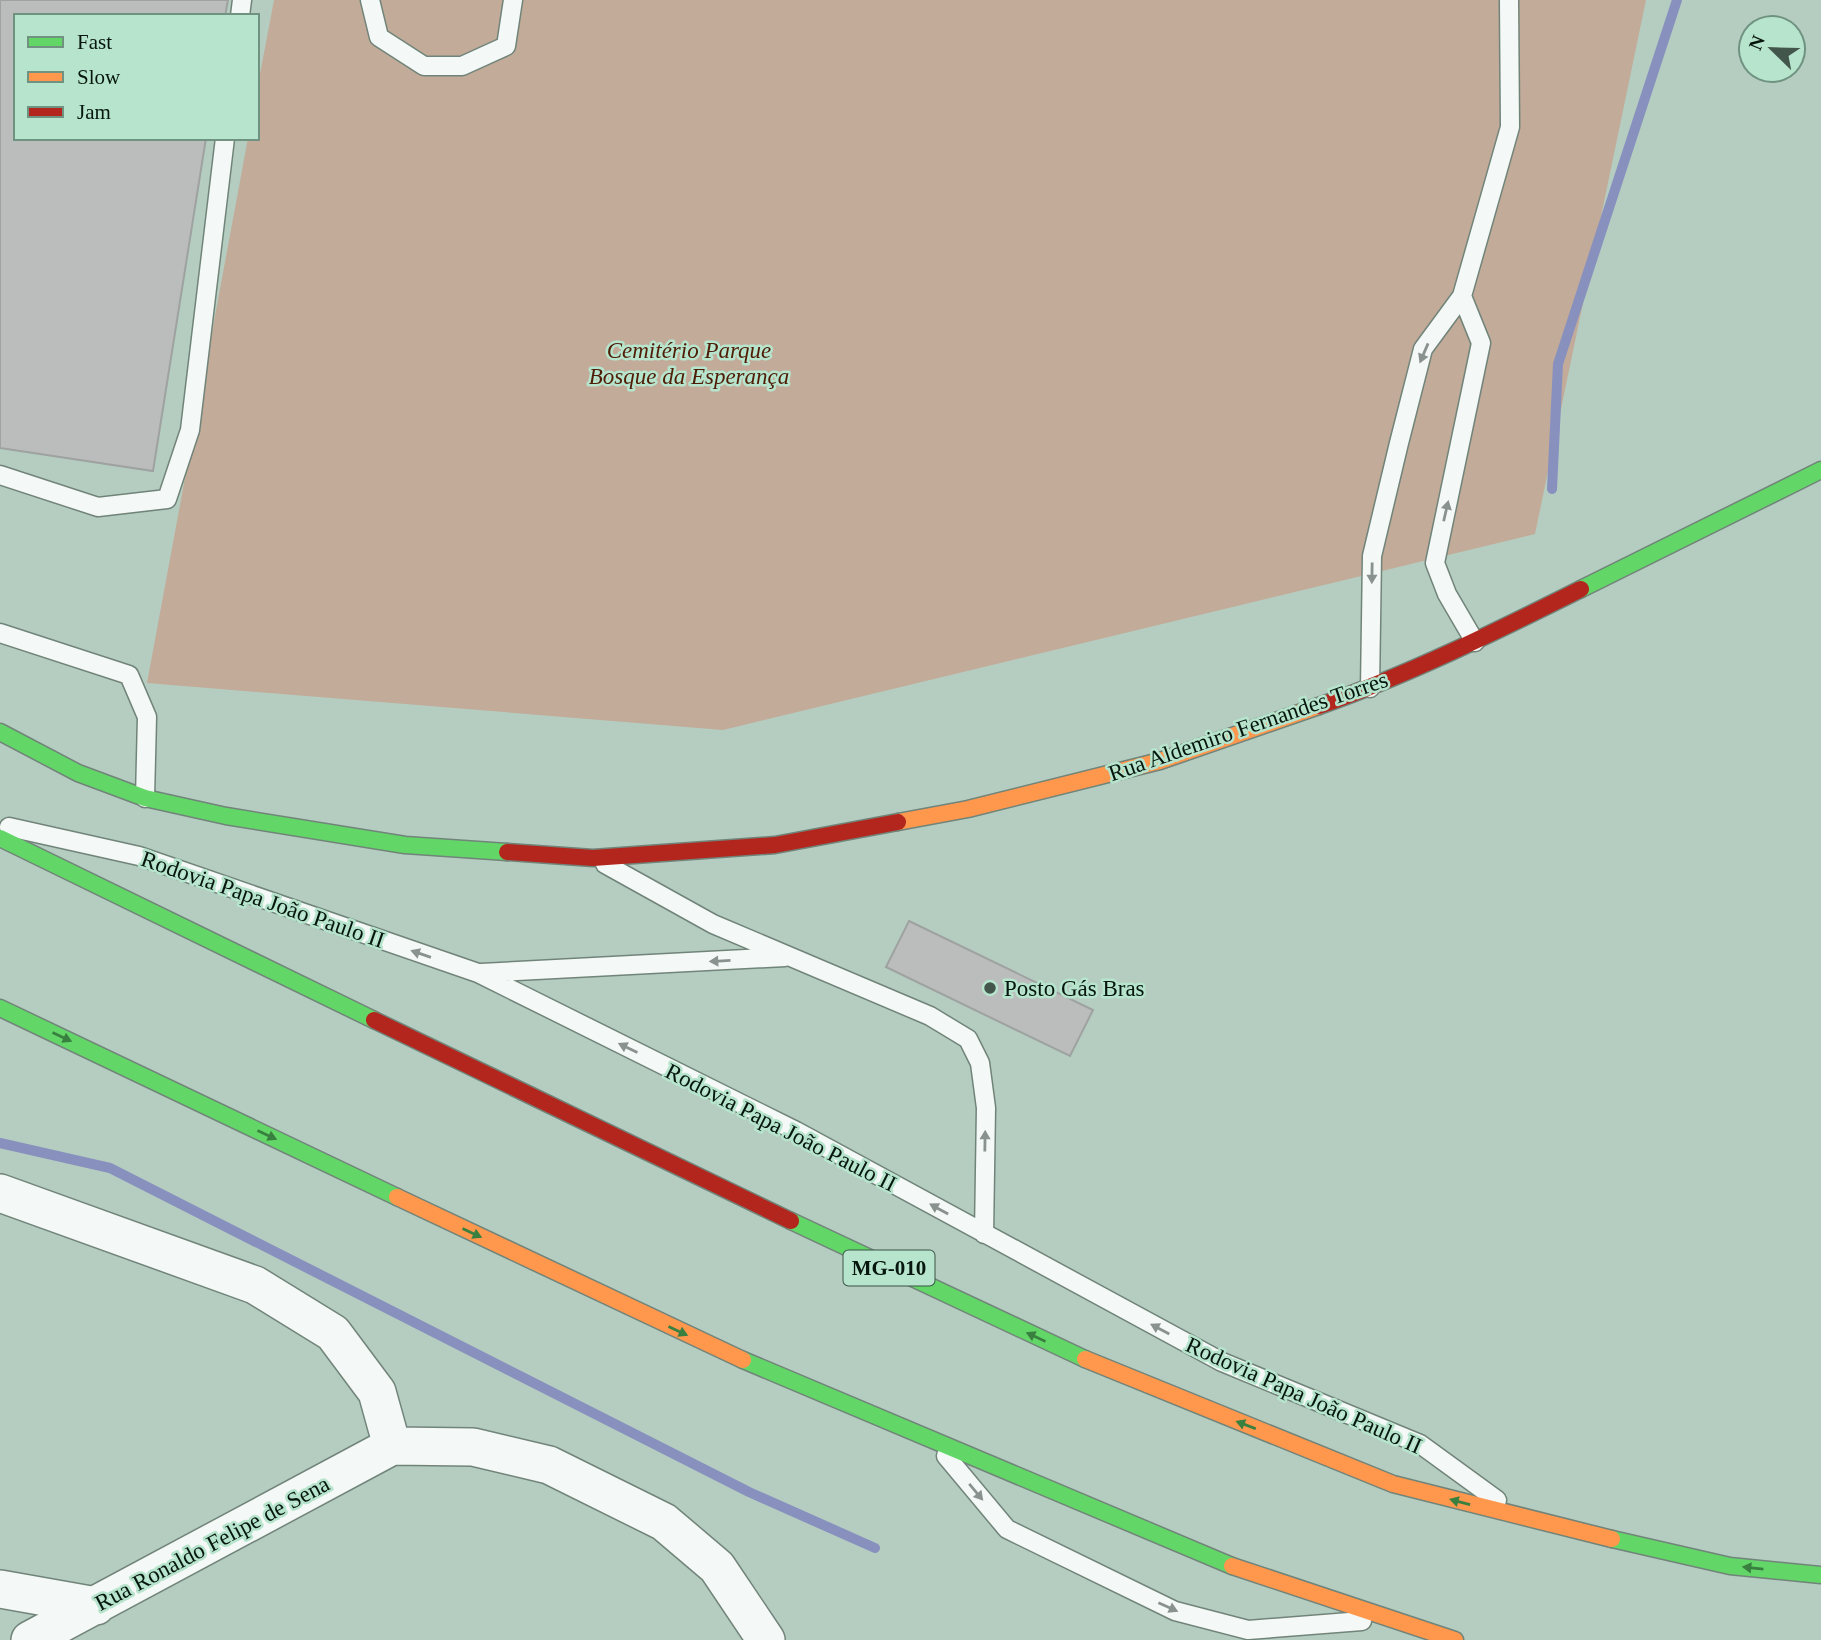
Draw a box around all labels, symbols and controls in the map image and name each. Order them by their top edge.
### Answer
legend [14,14,259,140]
north arrow [1737,14,1807,84]
text: Fast [77,30,112,54]
text: N [1744,32,1769,53]
text: Slow [77,65,121,89]
text: Jam [77,100,111,124]
park label: Cemitério Parque Bosque da Esperança [589,338,789,389]
one-way arrow [1418,343,1430,363]
one-way arrow [1441,500,1452,522]
one-way arrow [1366,562,1378,584]
street label: Rua Aldemiro Fernandes Torres [1105,667,1391,786]
street label: Rodovia Papa João Paulo II [138,846,388,953]
one-way arrow [411,948,432,959]
one-way arrow [709,955,731,966]
place label: Posto Gás Bras [1004,976,1145,1001]
marker: Posto Gás Bras [982,980,998,996]
one-way arrow [52,1031,72,1043]
one-way arrow [618,1042,638,1053]
street label: Rodovia Papa João Paulo II [661,1058,900,1197]
one-way arrow [257,1129,277,1141]
one-way arrow [979,1130,991,1152]
one-way arrow [929,1203,948,1215]
one-way arrow [462,1227,482,1239]
road number: MG-010 [844,1250,934,1286]
one-way arrow [1150,1323,1170,1335]
one-way arrow [668,1325,688,1337]
one-way arrow [1026,1332,1046,1343]
street label: Rodovia Papa João Paulo II [1182,1332,1426,1459]
one-way arrow [1235,1419,1256,1430]
street label: Rua Ronaldo Felipe de Sena [91,1471,334,1616]
one-way arrow [968,1484,983,1501]
one-way arrow [1449,1496,1471,1507]
one-way arrow [1742,1562,1764,1573]
one-way arrow [1158,1601,1178,1613]

